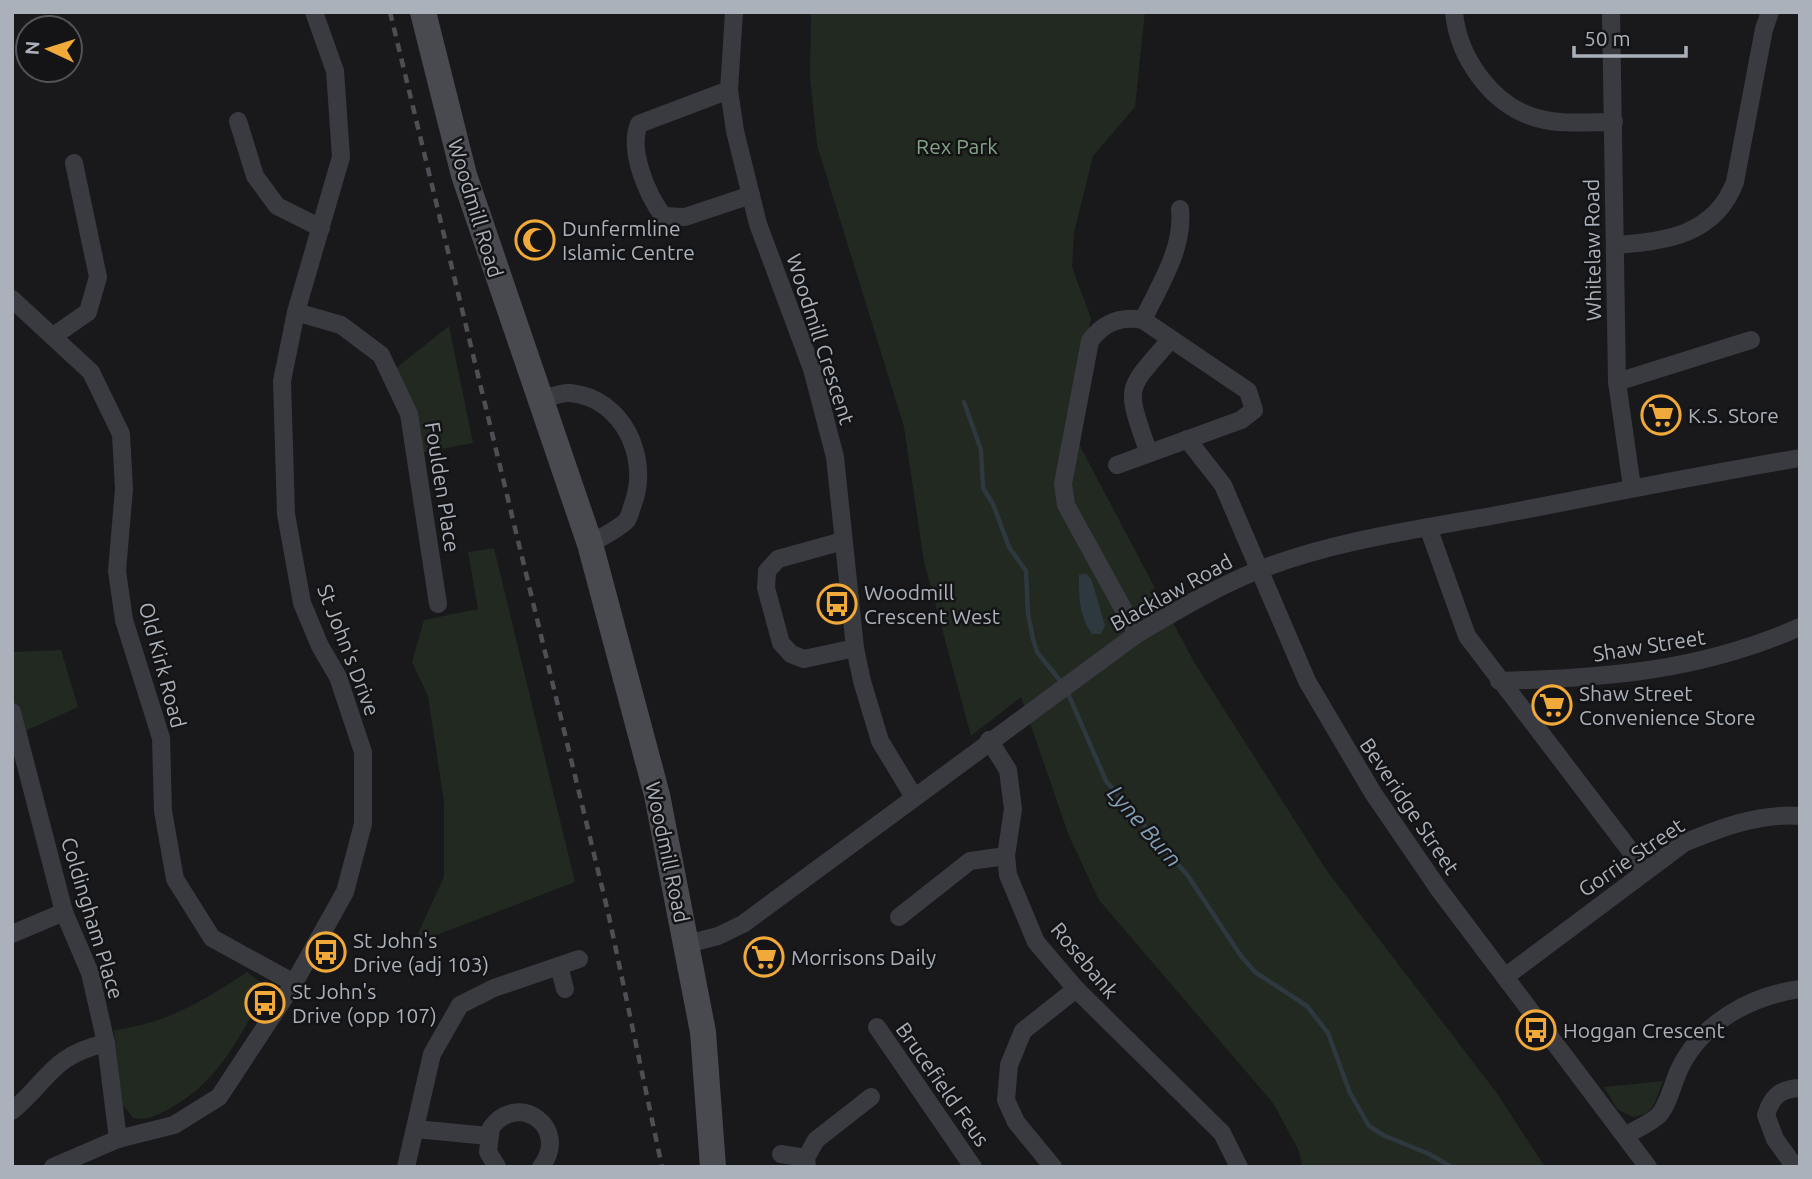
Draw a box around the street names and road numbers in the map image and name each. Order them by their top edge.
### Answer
street label: Woodmill Road [444,136,508,280]
street label: Whitelaw Road [1579,179,1605,321]
street label: Woodmill Crescent [782,251,860,427]
street label: Foulden Place [421,420,465,554]
street label: Blacklaw Road [1106,549,1236,635]
street label: St John's Drive [313,581,385,719]
street label: Old Kirk Road [135,600,191,730]
street label: Shaw Street [1591,624,1707,666]
street label: Beveridge Street [1356,733,1464,879]
street label: Woodmill Road [641,779,695,925]
street label: Gorrie Street [1574,813,1688,901]
street label: Coldingham Place [57,834,129,1002]
street label: Rosebank [1046,917,1124,1003]
street label: Brucefield Feus [891,1017,995,1151]

